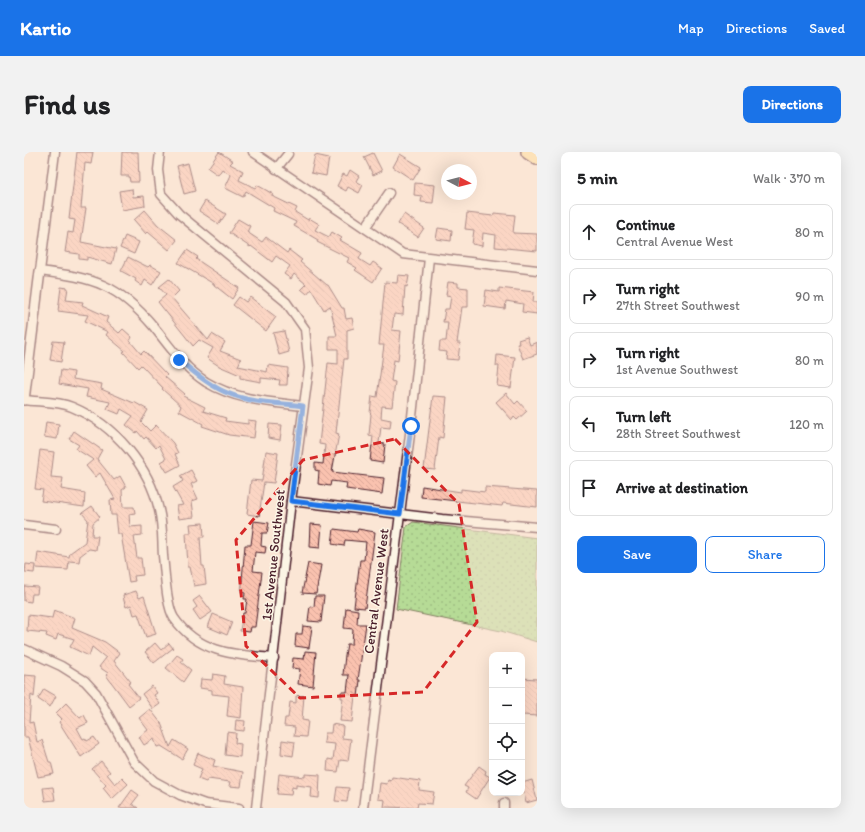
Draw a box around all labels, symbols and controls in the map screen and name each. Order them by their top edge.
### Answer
text: Kartio [20,17,71,40]
text: Map [678,20,704,37]
text: Directions [726,20,787,37]
text: Saved [809,20,845,37]
button: Directions [743,86,841,123]
text: Find us [24,87,111,121]
north arrow [441,164,477,200]
text: 5 min [577,168,617,188]
text: Walk · 370 m [753,171,825,186]
text: Continue [616,216,675,234]
icon: ahead [578,221,600,243]
text: 80 m [795,225,824,240]
text: Central Avenue West [616,234,733,249]
text: Turn right [616,280,680,298]
icon: right [578,285,600,307]
text: 90 m [795,289,824,304]
text: 27th Street Southwest [616,298,740,313]
text: Turn right [616,344,680,362]
icon: right [578,349,600,371]
route end [170,351,188,369]
text: 80 m [795,353,824,368]
text: 1st Avenue Southwest [616,362,738,377]
text: Turn left [616,408,671,426]
icon: left [578,413,600,435]
route start [402,417,420,435]
text: 120 m [789,417,824,432]
text: 28th Street Southwest [616,426,741,441]
icon: arrive [578,477,600,499]
text: Arrive at destination [616,479,748,497]
street label: 1st Avenue Southwest [258,489,289,621]
street label: Central Avenue West [360,527,393,655]
button: Save [577,536,697,573]
button: Share [705,536,825,573]
map controls [489,652,525,796]
button: + [489,652,525,688]
button: − [489,688,525,724]
button: locate [489,724,525,760]
button: layers [489,760,525,796]

